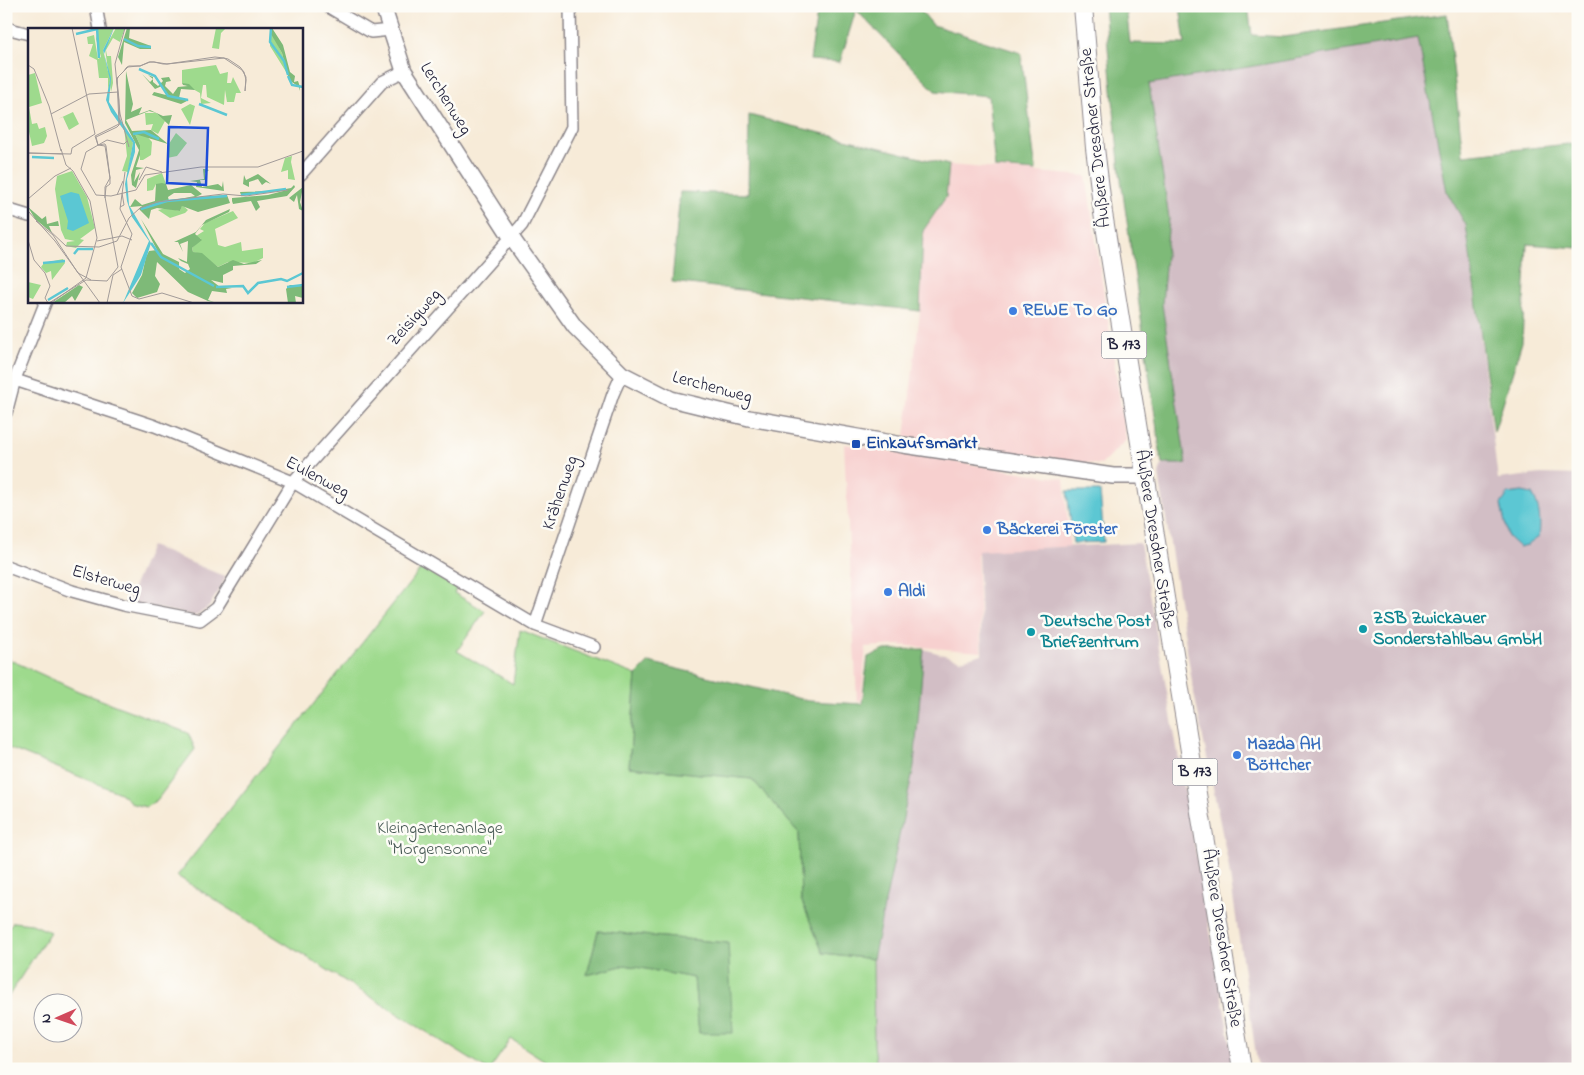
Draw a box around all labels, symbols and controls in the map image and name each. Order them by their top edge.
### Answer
inset map [28,28,302,302]
street label: Äußere Dresdner Straße [1074,46,1118,229]
street label: Lerchenweg [411,57,478,141]
street label: Zeisigweg [382,283,449,353]
place label: REWE To Go [1023,298,1117,324]
marker: REWE To Go [1007,305,1019,317]
road number: B 173 [1102,332,1146,358]
street label: Lerchenweg [669,365,755,412]
place label: Einkaufsmarkt [866,431,979,457]
marker: Einkaufsmarkt [850,438,862,450]
street label: Äußere Dresdner Straße [1127,448,1181,631]
street label: Eulenweg [280,450,354,507]
street label: Krähenweg [536,452,587,534]
place label: Bäckerei Förster [996,517,1118,543]
marker: Bäckerei Förster [981,524,993,536]
street label: Elsterweg [68,559,144,604]
place label: Aldi [898,579,925,605]
marker: Aldi [882,586,894,598]
place label: ZSB Zwickauer Sonderstahlbau GmbH [1373,606,1542,653]
place label: Deutsche Post Briefzentrum [1040,609,1152,656]
marker: ZSB Zwickauer Sonderstahlbau GmbH [1357,623,1369,635]
marker: Deutsche Post Briefzentrum [1025,626,1037,638]
place label: Mazda AH Böttcher [1246,732,1321,779]
marker: Mazda AH Böttcher [1231,749,1243,761]
road number: B 173 [1172,759,1218,786]
park label: Kleingartenanlage "Morgensonne" [377,816,504,864]
street label: Äußere Dresdner Straße [1194,847,1248,1030]
north arrow [32,992,82,1042]
text: N [36,1013,57,1023]

